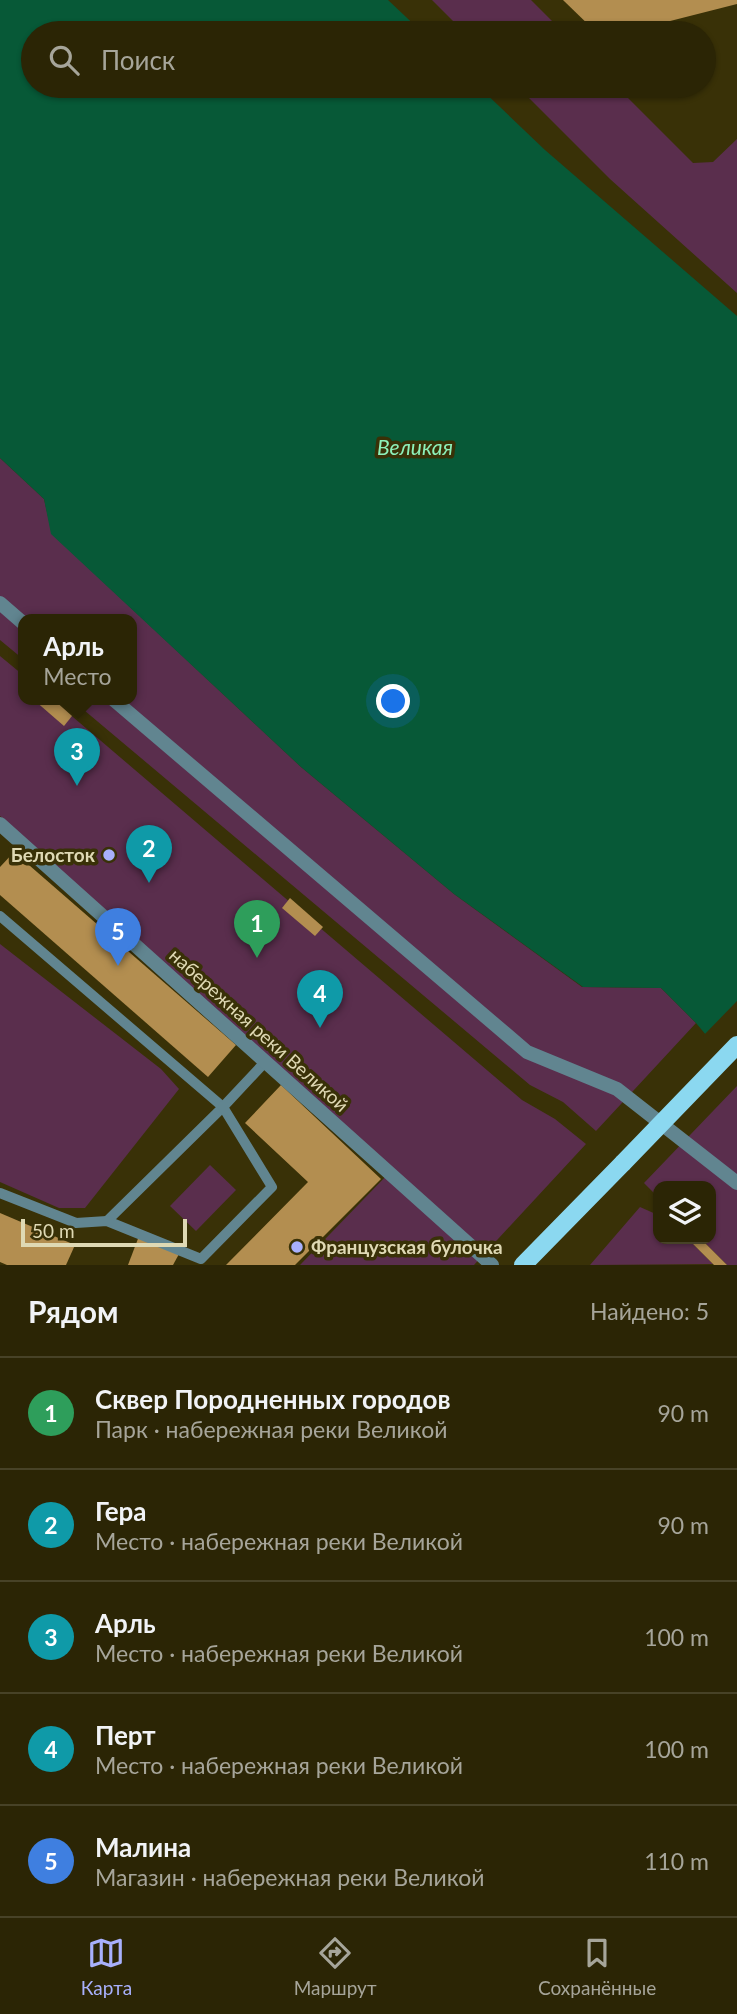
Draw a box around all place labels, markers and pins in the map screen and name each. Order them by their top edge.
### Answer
pin: 3 [54,728,100,786]
pin: 2 [126,825,172,883]
place label: Белосток [11,843,96,866]
marker: Белосток [101,847,117,863]
pin: 1 [234,900,280,958]
pin: 5 [95,908,141,966]
pin: 4 [297,970,343,1028]
place label: Французская булочка [311,1235,503,1258]
marker: Французская булочка [289,1239,305,1255]

